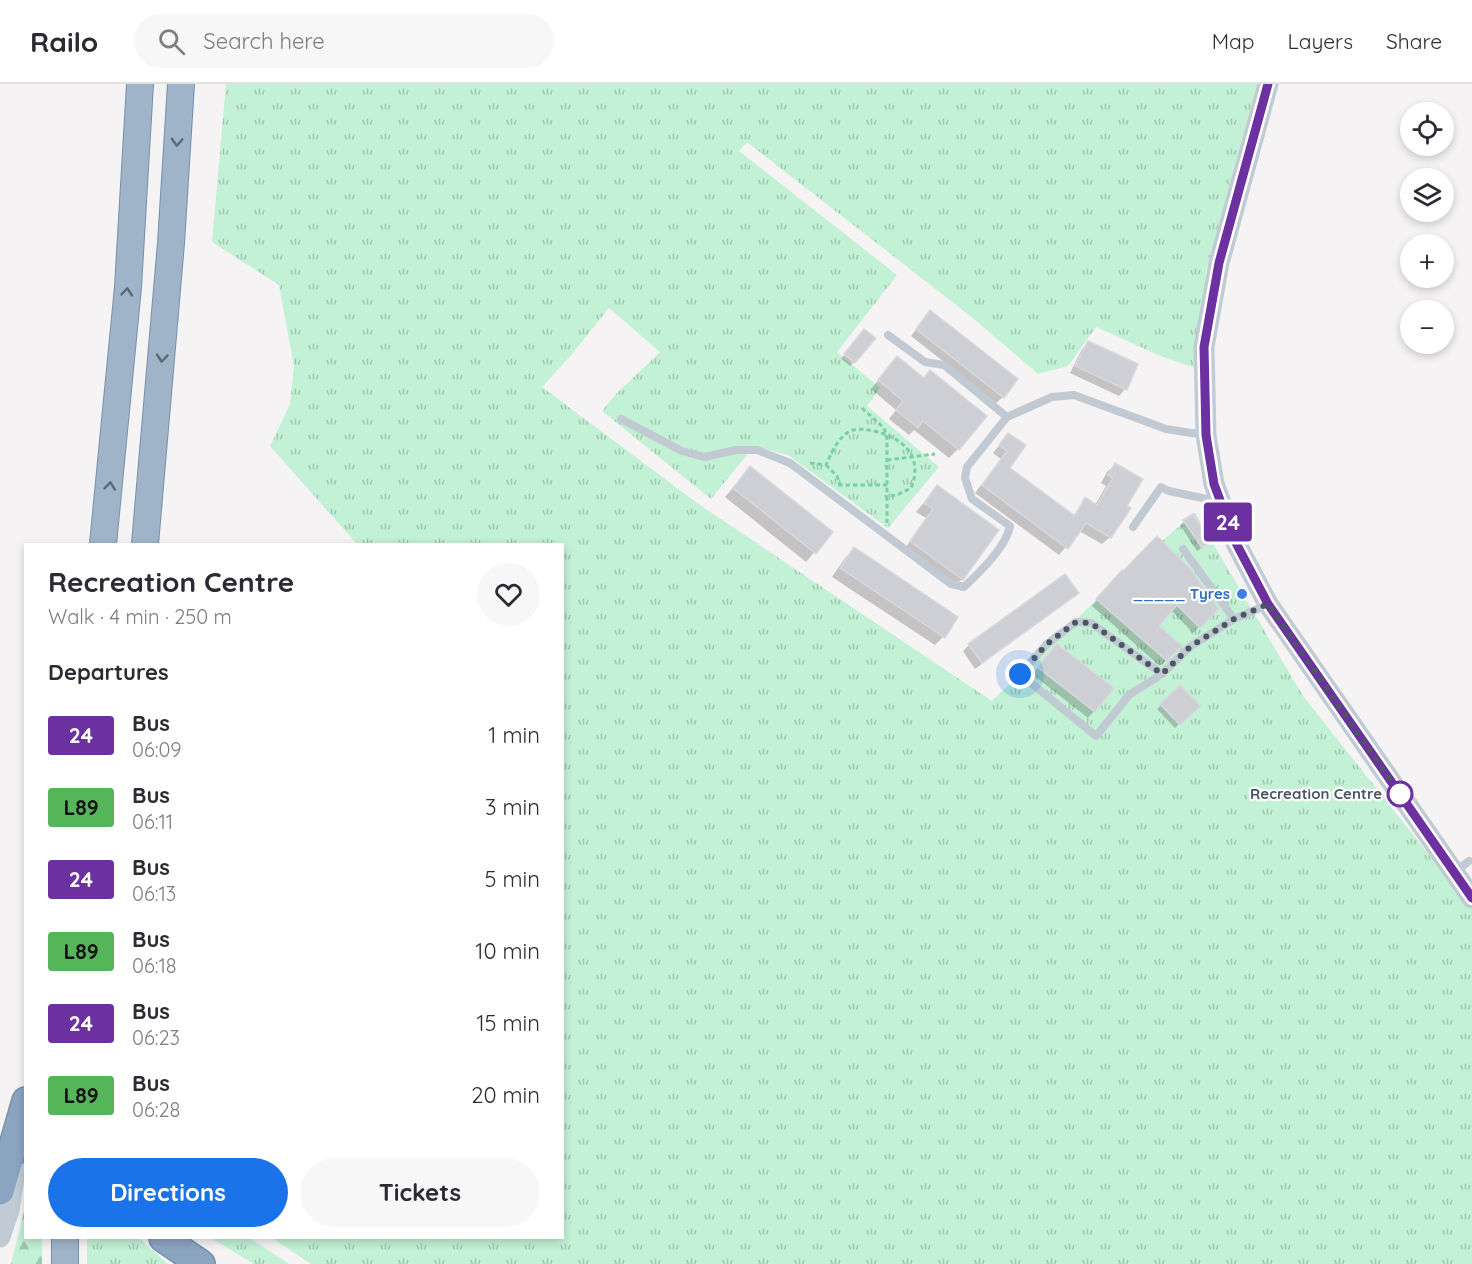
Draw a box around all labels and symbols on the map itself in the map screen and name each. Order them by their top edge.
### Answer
one-way arrow [171,138,184,147]
one-way arrow [120,288,133,297]
one-way arrow [155,353,168,362]
one-way arrow [103,482,116,491]
line badge: 24 [1201,502,1255,542]
place label: _____ Tyres [1133,584,1230,603]
marker: _____ Tyres [1235,587,1249,601]
your location [1005,659,1035,689]
marker: Recreation Centre [1387,781,1413,807]
place label: Recreation Centre [1250,784,1382,803]

